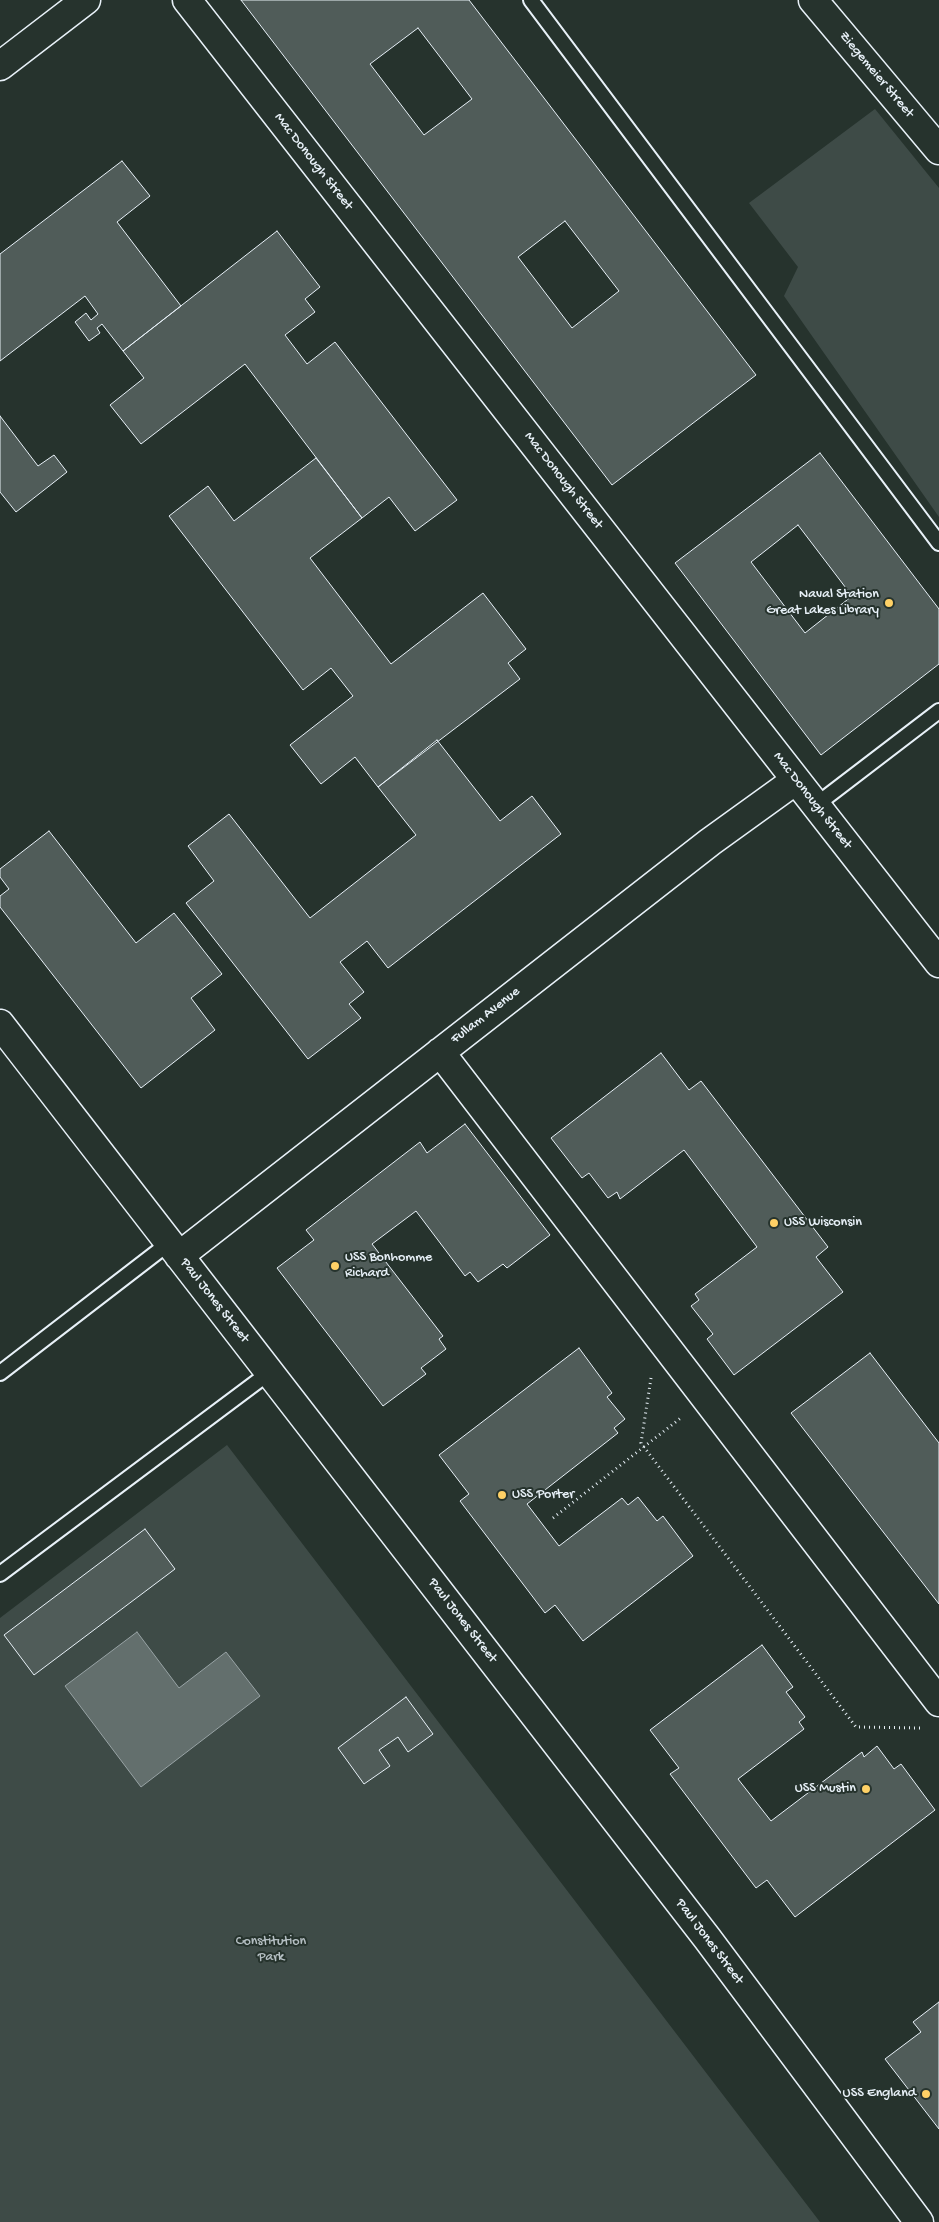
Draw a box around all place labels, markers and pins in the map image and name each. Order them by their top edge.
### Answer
place label: Naval Station Great Lakes Library [766,587,879,620]
marker: Naval Station Great Lakes Library [883,597,895,609]
place label: USS Wisconsin [784,1215,862,1231]
marker: USS Wisconsin [768,1217,780,1229]
place label: USS Bonhomme Richard [345,1250,432,1282]
marker: USS Bonhomme Richard [329,1260,341,1272]
place label: USS Porter [512,1487,574,1503]
marker: USS Porter [496,1489,508,1501]
place label: USS Mustin [795,1781,856,1797]
marker: USS Mustin [860,1783,872,1795]
place label: USS England [843,2086,916,2102]
marker: USS England [920,2088,932,2100]

